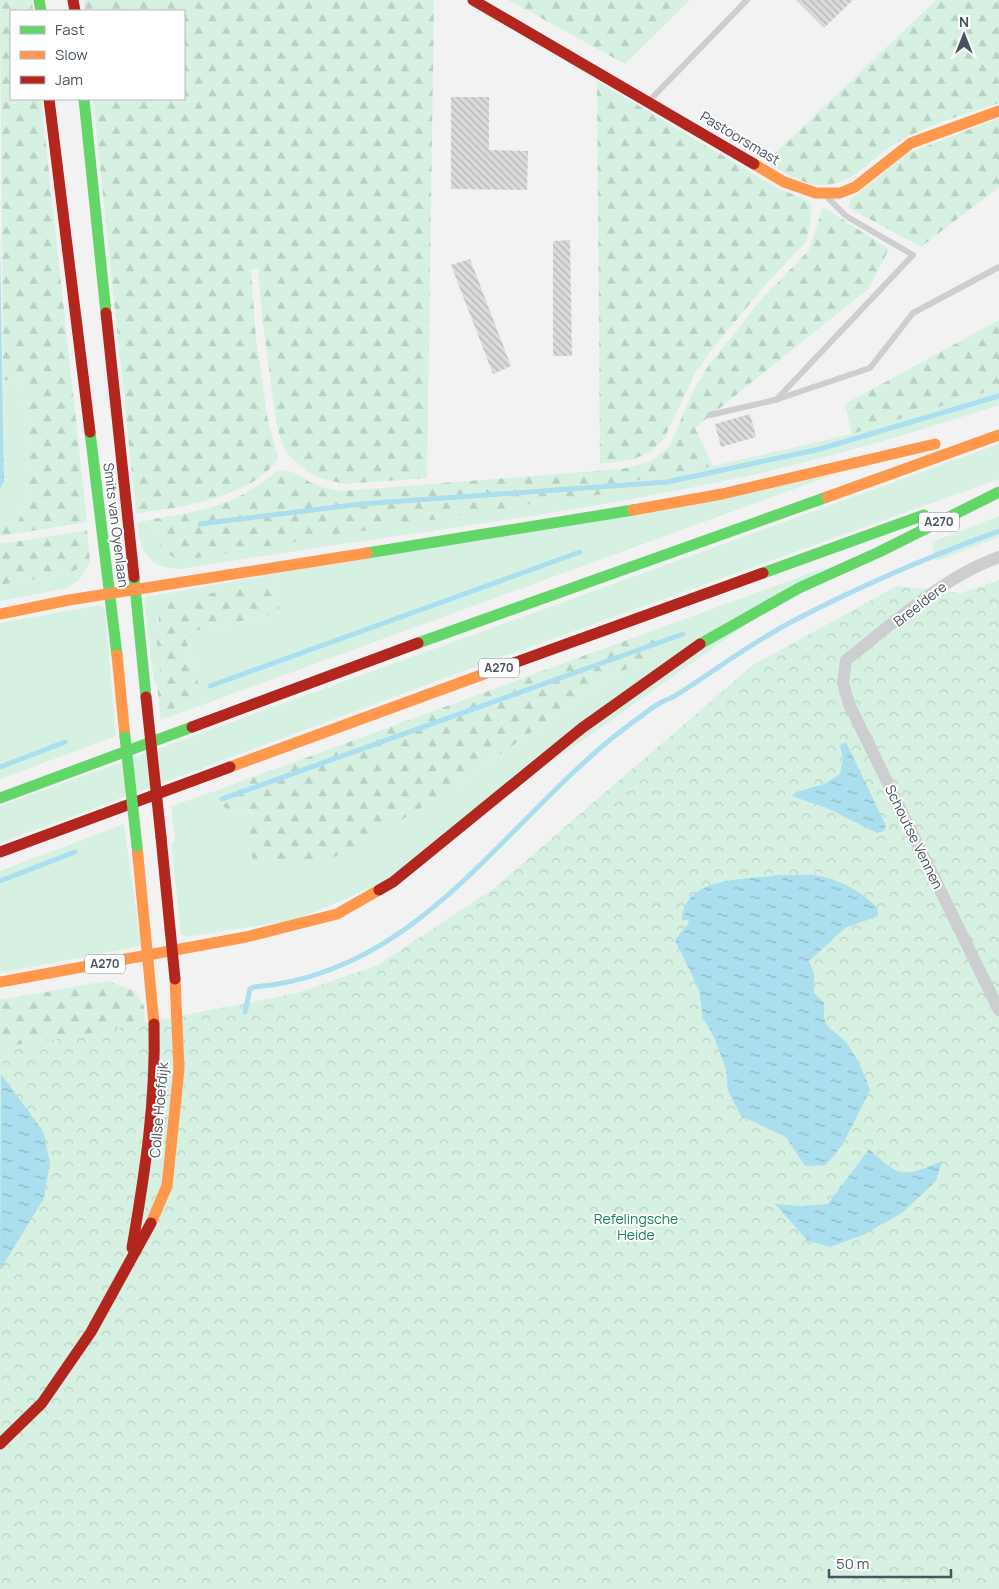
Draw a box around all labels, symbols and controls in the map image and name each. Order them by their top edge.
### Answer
legend [10,10,185,100]
north arrow [939,10,989,60]
text: N [959,12,969,31]
text: Fast [55,19,84,40]
text: Slow [55,44,88,65]
text: Jam [55,69,83,90]
street label: Pastoorsmast [697,106,784,169]
street label: Smits van Oyenlaan [99,461,134,589]
road number: A270 [919,512,959,532]
street label: Breeldere [889,577,950,630]
road number: A270 [479,658,519,678]
street label: Schoutse Vennen [881,782,948,892]
road number: A270 [85,954,125,974]
street label: Collse Hoefdijk [145,1060,172,1159]
park label: Refelingsche Heide [594,1209,678,1244]
scale bar [829,1546,952,1578]
text: 50 m [836,1553,870,1574]

